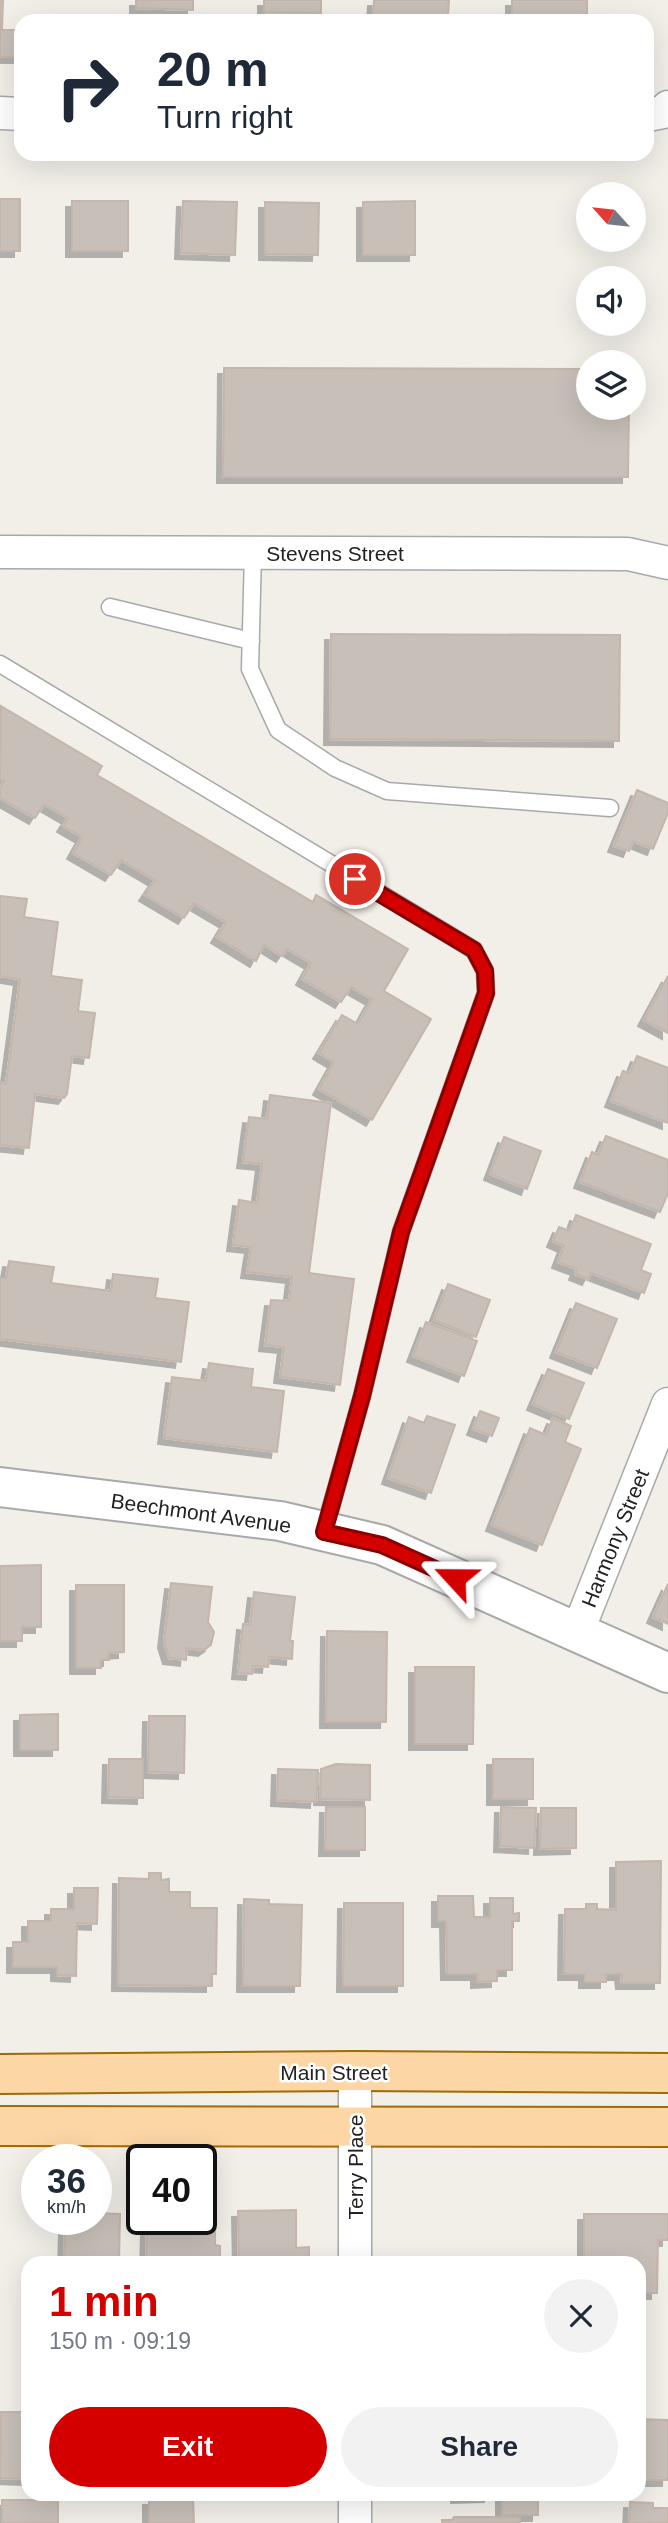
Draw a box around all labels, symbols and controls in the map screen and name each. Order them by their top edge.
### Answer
icon: right [42,42,133,133]
text: 20 m [157,42,269,96]
text: Turn right [157,99,293,135]
north arrow [576,182,646,252]
map controls [576,182,646,420]
button: sound [576,266,646,336]
button: layers [576,350,646,420]
street label: Stevens Street [266,542,404,565]
pin [325,849,385,909]
icon: arrive [336,860,374,898]
street label: Harmony Street [577,1465,653,1610]
street label: Beechmont Avenue [109,1489,293,1537]
position arrow [418,1541,492,1615]
street label: Main Street [280,2061,388,2084]
street label: Terry Place [344,2114,367,2220]
speed limit sign: 40 [126,2144,217,2235]
text: 36 [47,2161,86,2200]
text: km/h [47,2197,86,2217]
text: 1 min [49,2278,159,2325]
button: close [544,2279,618,2353]
text: 150 m · 09:19 [49,2328,191,2354]
button: Exit [49,2407,327,2487]
button: Share [341,2407,618,2487]

